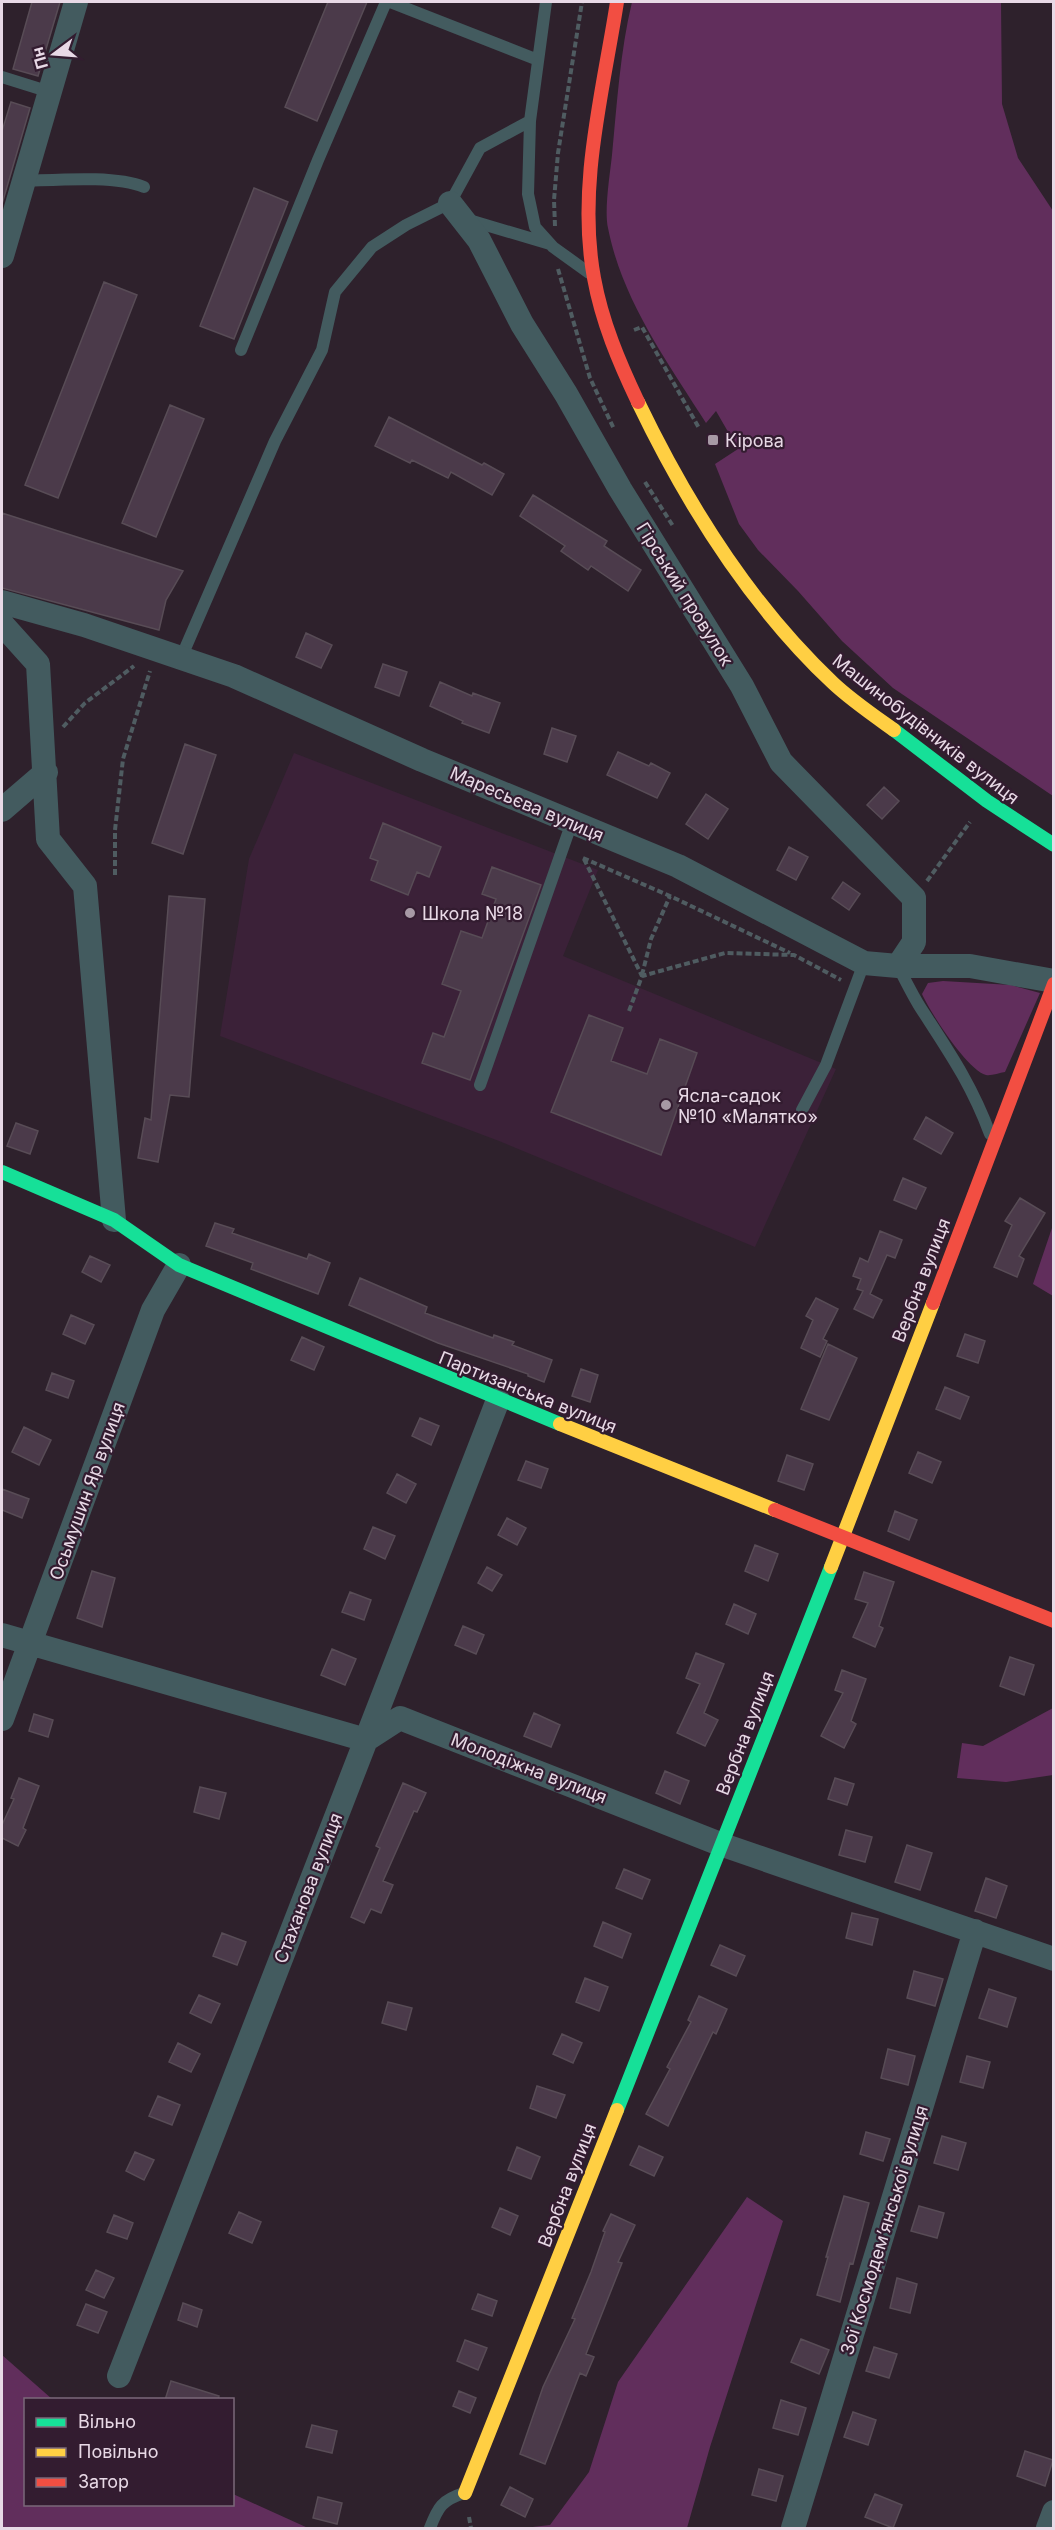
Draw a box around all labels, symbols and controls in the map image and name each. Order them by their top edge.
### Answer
north arrow [24,24,84,84]
text: Пн [27,45,52,71]
place label: Кірова [725,430,784,451]
marker: Кірова [706,433,720,447]
street label: Гірський провулок [632,518,738,670]
street label: Машинобудівників вулиця [829,650,1023,808]
street label: Маресьєва вулиця [447,762,607,846]
place label: Школа №18 [422,903,523,924]
marker: Школа №18 [403,906,417,920]
place label: Ясла-садок №10 «Малятко» [678,1085,818,1127]
marker: Ясла-садок №10 «Малятко» [659,1098,673,1112]
street label: Вербна вулиця [888,1215,954,1345]
street label: Партизанська вулиця [436,1347,620,1437]
street label: Осьмушин Яр вулиця [45,1399,129,1583]
street label: Вербна вулиця [712,1668,778,1798]
street label: Молодіжна вулиця [448,1729,610,1807]
street label: Стаханова вулиця [270,1810,346,1966]
street label: Зої Космодем’янської вулиця [836,2103,932,2357]
street label: Вербна вулиця [534,2120,600,2250]
legend [24,2398,234,2506]
text: Вільно [78,2411,136,2432]
text: Повільно [78,2441,159,2462]
text: Затор [78,2471,129,2492]

